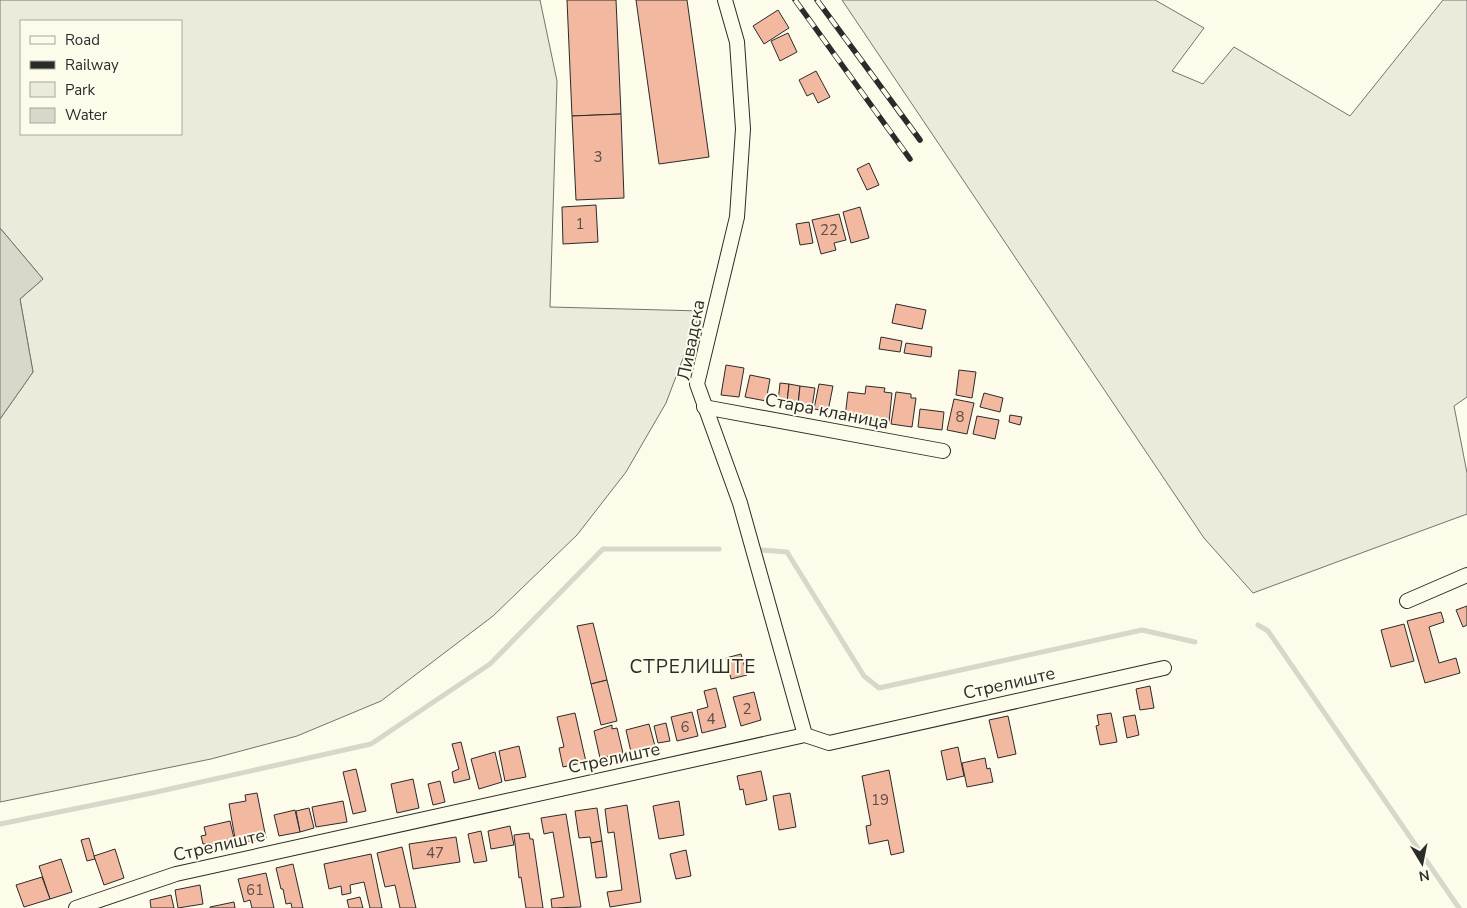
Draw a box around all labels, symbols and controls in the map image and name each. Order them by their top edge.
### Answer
legend [20,20,182,135]
text: Road [65,30,100,50]
text: Railway [65,55,119,75]
text: Park [65,80,95,100]
text: Water [65,105,108,125]
house number: 3 [593,147,603,167]
house number: 1 [575,214,585,234]
house number: 22 [820,220,838,240]
street label: Ливадска [671,298,711,382]
street label: Стара кланица [763,387,891,435]
house number: 8 [955,407,965,427]
district label: СТРЕЛИШТЕ [630,654,756,680]
street label: Стрелиште [961,661,1057,705]
house number: 2 [742,699,752,719]
house number: 4 [706,709,716,729]
house number: 6 [680,717,690,737]
street label: Стрелиште [566,737,662,779]
house number: 19 [871,790,889,810]
street label: Стрелиште [171,823,267,867]
north arrow [1397,838,1447,888]
house number: 47 [426,843,444,863]
text: N [1417,865,1431,886]
house number: 61 [246,880,264,900]

